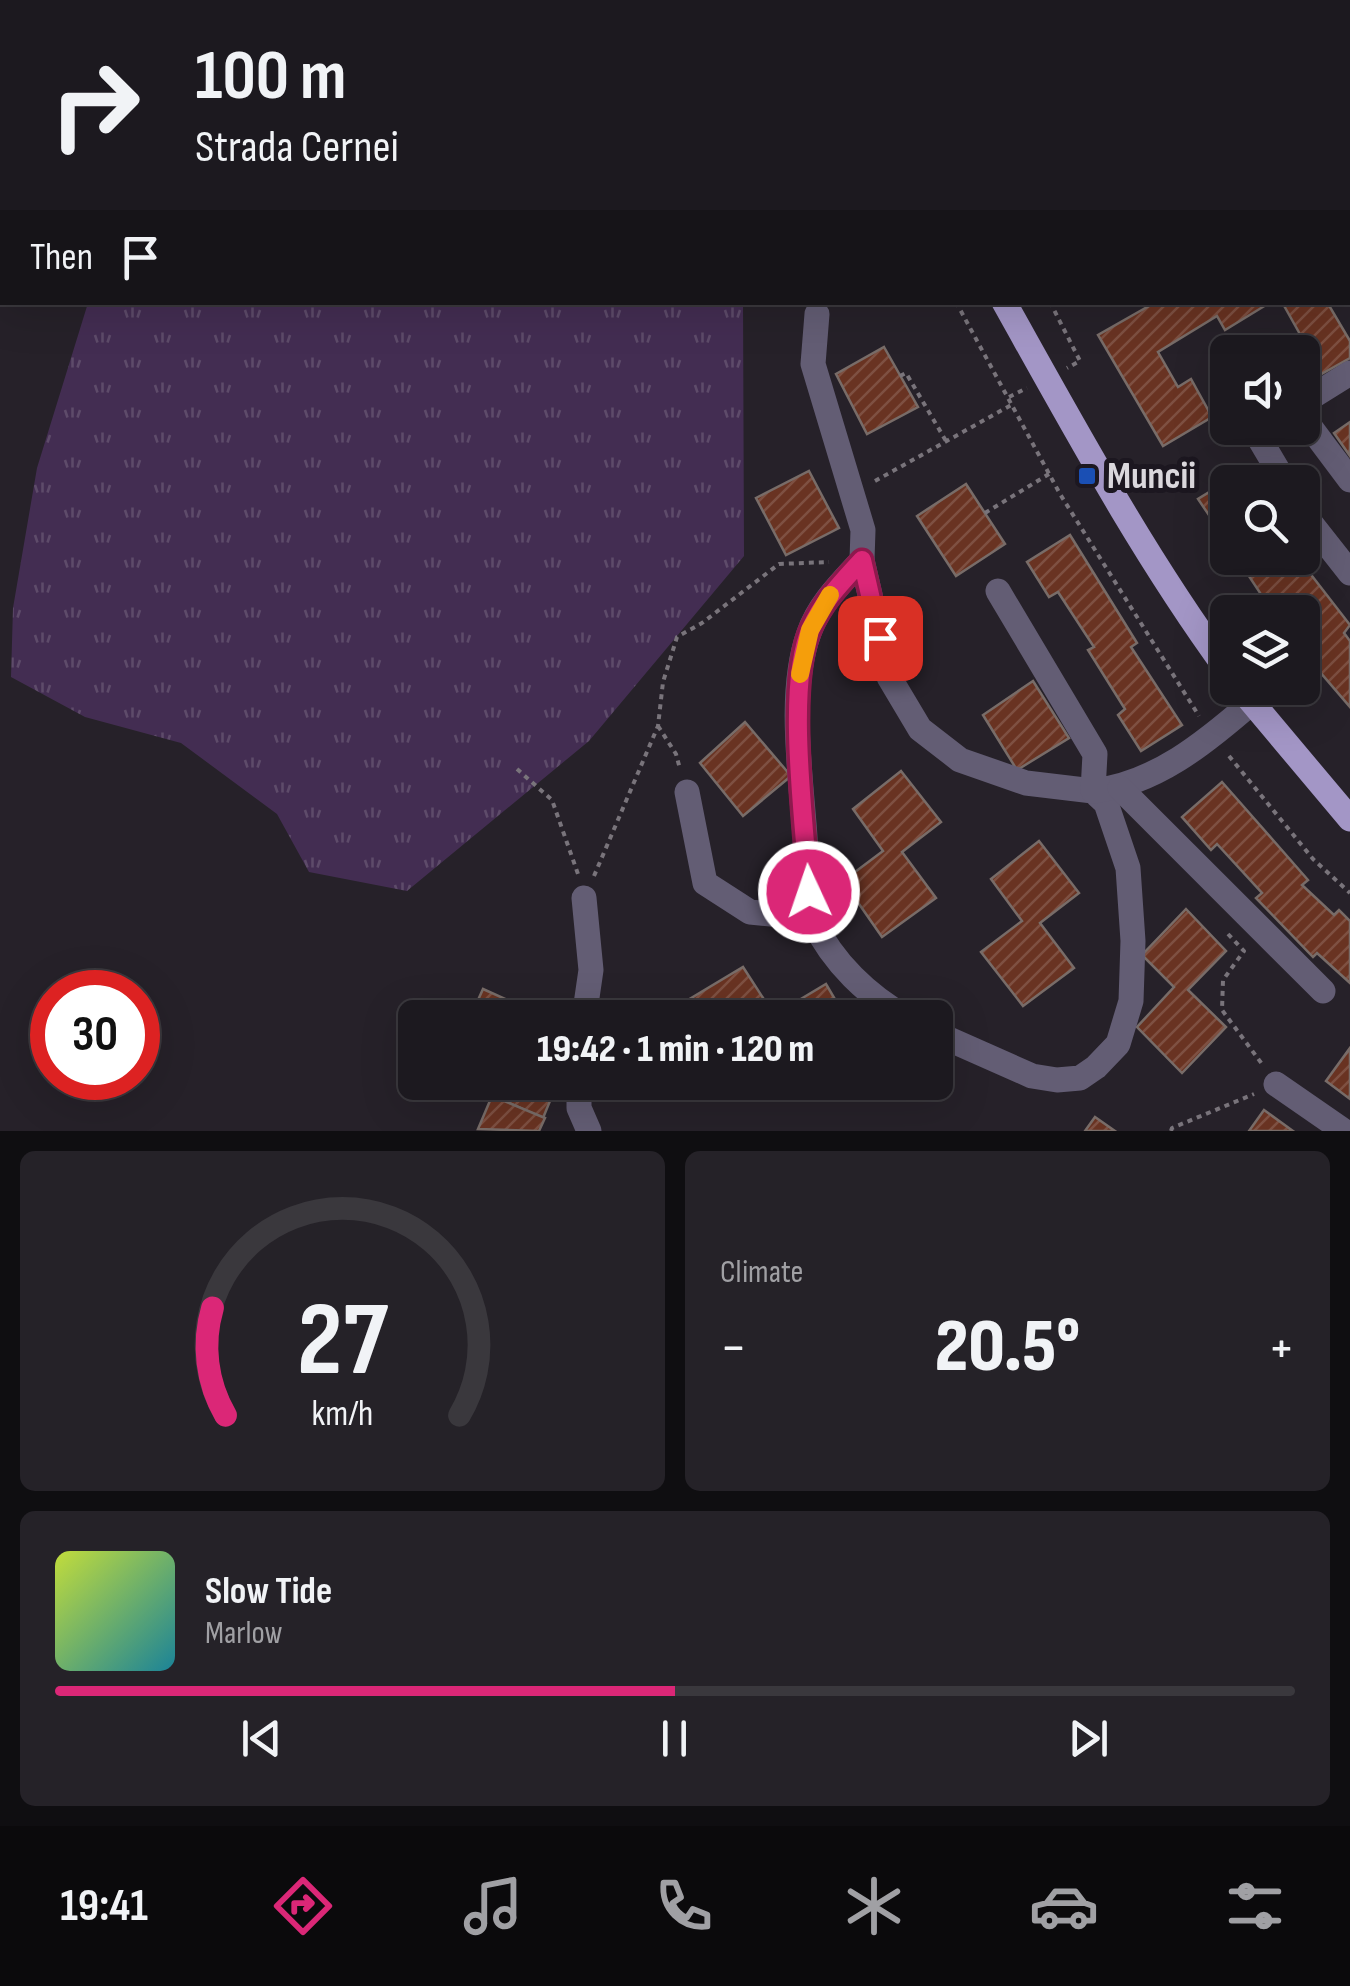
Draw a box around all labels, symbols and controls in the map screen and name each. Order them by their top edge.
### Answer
text: 100 m [195,35,346,119]
icon: right [30,40,160,170]
text: Strada Cernei [195,120,399,175]
icon: arrive [113,230,168,285]
text: Then [30,235,93,280]
map controls [1210,335,1320,705]
button: sound [1210,335,1320,445]
place label: Muncii [1107,454,1196,499]
marker: Muncii [1076,465,1098,487]
button: search [1210,465,1320,575]
button: layers [1210,595,1320,705]
pin [838,596,923,681]
icon: arrive [853,611,908,666]
position arrow [757,840,861,944]
speed limit sign: 30 [30,970,160,1100]
text: 19:42 · 1 min · 120 m [537,1027,814,1072]
text: Climate [720,1253,803,1292]
text: 27 [297,1279,389,1404]
text: 20.5° [935,1302,1080,1393]
text: − [720,1315,747,1382]
text: + [1268,1315,1295,1382]
text: km/h [312,1393,373,1436]
text: Slow Tide [205,1569,332,1614]
text: Marlow [205,1614,283,1653]
icon: previous [234,1711,289,1766]
icon: pause [647,1711,702,1766]
icon: next [1061,1711,1116,1766]
icon: directions [268,1871,338,1941]
icon: music [458,1871,528,1941]
icon: phone [649,1871,719,1941]
icon: climate [839,1871,909,1941]
icon: car [1029,1871,1099,1941]
icon: filters [1220,1871,1290,1941]
text: 19:41 [60,1879,148,1934]

